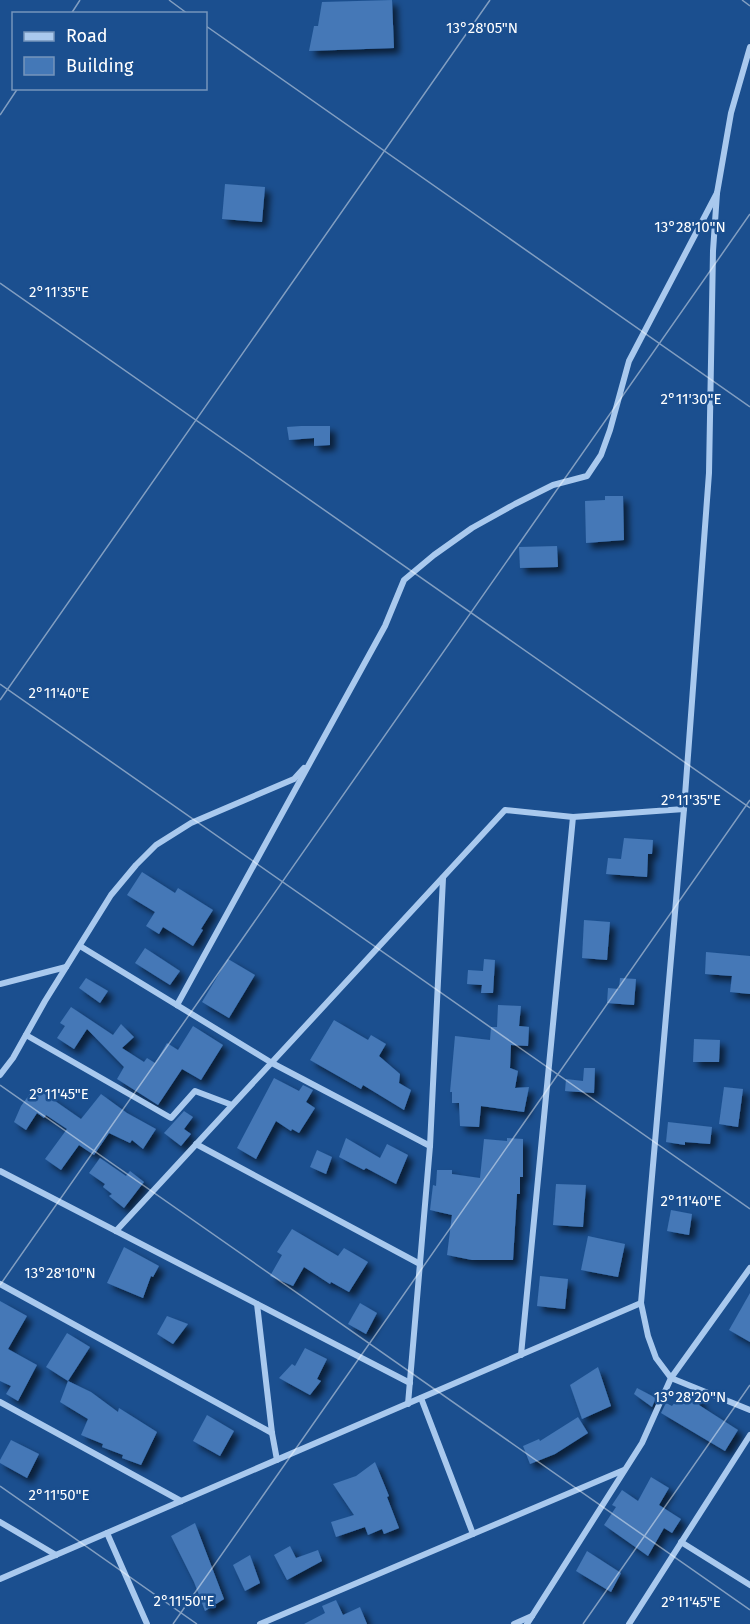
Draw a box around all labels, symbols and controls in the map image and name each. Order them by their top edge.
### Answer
legend [12,12,207,90]
text: 13°28'05"N [446,19,518,37]
text: Road [66,25,108,47]
text: Building [66,55,134,77]
text: 13°28'10"N [654,218,726,236]
text: 2°11'35"E [29,283,89,301]
text: 2°11'30"E [660,390,722,408]
text: 2°11'40"E [29,684,89,702]
text: 2°11'35"E [661,791,721,809]
text: 2°11'45"E [29,1085,89,1103]
text: 2°11'40"E [661,1192,721,1210]
text: 13°28'10"N [24,1264,96,1282]
text: 13°28'20"N [654,1388,726,1406]
text: 2°11'50"E [28,1486,90,1504]
text: 2°11'50"E [153,1592,215,1610]
text: 2°11'45"E [661,1593,721,1611]

